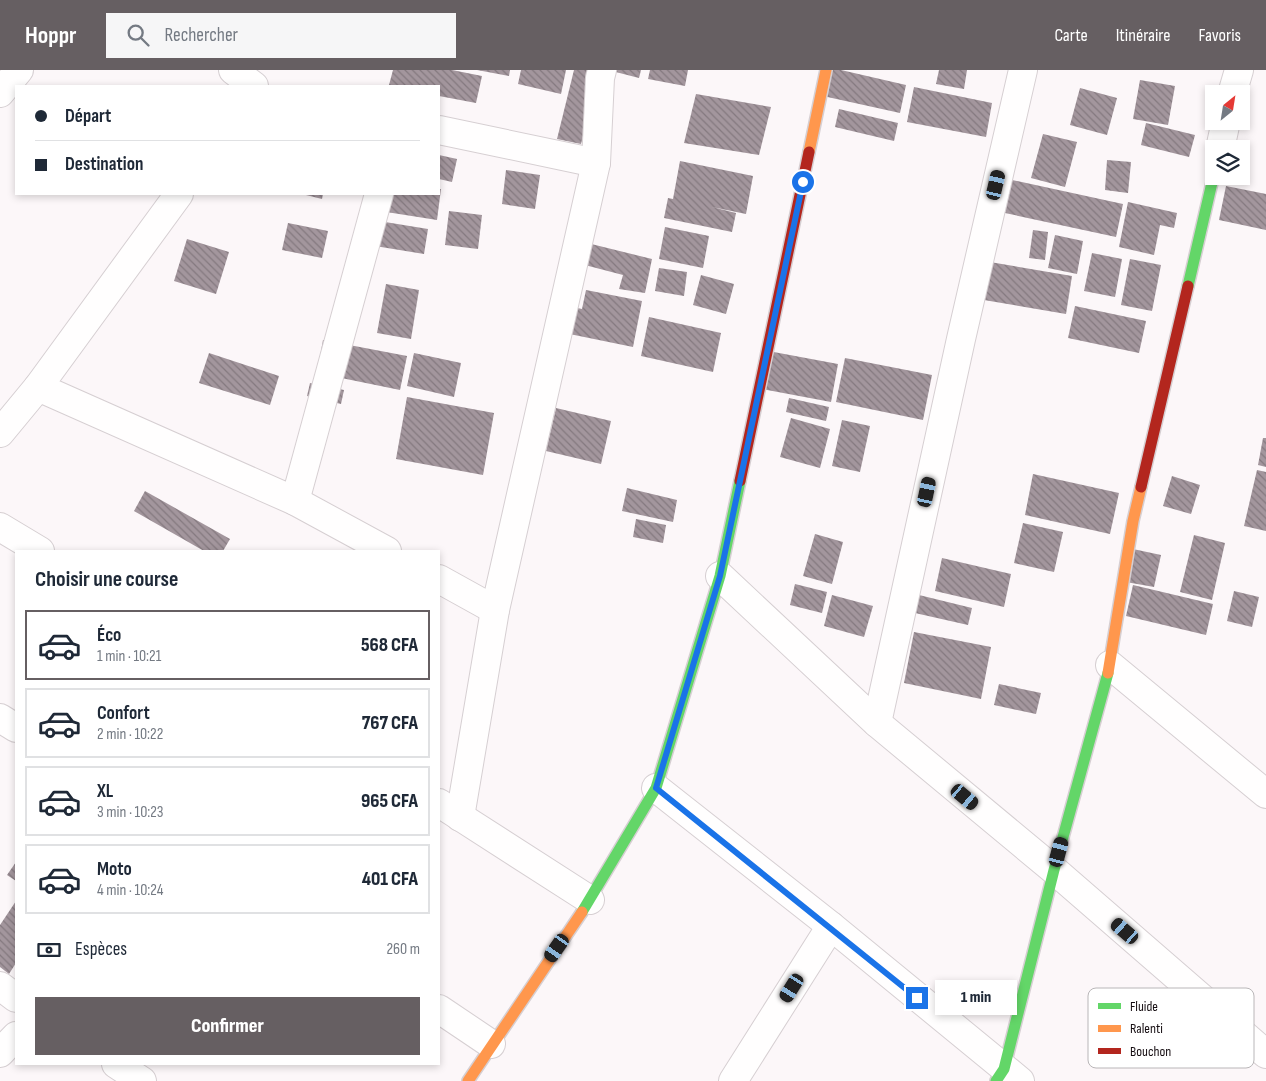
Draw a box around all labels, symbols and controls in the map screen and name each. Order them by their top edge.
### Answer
search box [106,13,456,58]
text: Hoppr [25,21,76,50]
icon: search [124,21,152,49]
text: Rechercher [164,24,238,47]
text: Carte [1054,25,1088,46]
text: Itinéraire [1116,25,1170,46]
text: Favoris [1198,25,1241,46]
north arrow [1205,85,1250,130]
map controls [1205,85,1250,185]
text: Départ [65,105,111,128]
button: layers [1205,140,1250,185]
text: Destination [65,153,143,176]
car [985,169,1006,201]
route start [792,171,814,193]
car [916,476,937,508]
text: Choisir une course [35,566,178,593]
icon: car [37,623,82,668]
text: Éco [97,624,121,647]
text: 568 CFA [361,634,418,657]
text: 1 min · 10:21 [97,647,161,666]
icon: car [37,701,82,746]
text: Confort [97,702,150,725]
text: 767 CFA [362,712,418,735]
text: 2 min · 10:22 [97,725,163,744]
icon: car [37,779,82,824]
text: XL [97,780,113,803]
car [948,782,981,812]
text: 965 CFA [361,790,418,813]
text: 3 min · 10:23 [97,803,164,822]
car [1047,836,1070,868]
icon: car [37,857,82,902]
text: Moto [97,858,132,881]
text: 401 CFA [362,868,418,891]
text: 4 min · 10:24 [97,881,163,900]
car [1108,915,1141,947]
car [542,931,571,965]
icon: cash [35,936,63,964]
text: Espèces [75,938,127,961]
text: 260 m [386,940,420,959]
car [777,971,806,1005]
callout: 1 min [934,980,1017,1016]
route end [906,987,928,1009]
text: 1 min [961,988,991,1007]
legend [1088,988,1254,1068]
button: Confirmer [35,997,420,1055]
text: Fluide [1130,998,1158,1015]
text: Ralenti [1130,1020,1163,1037]
text: Bouchon [1130,1043,1171,1060]

